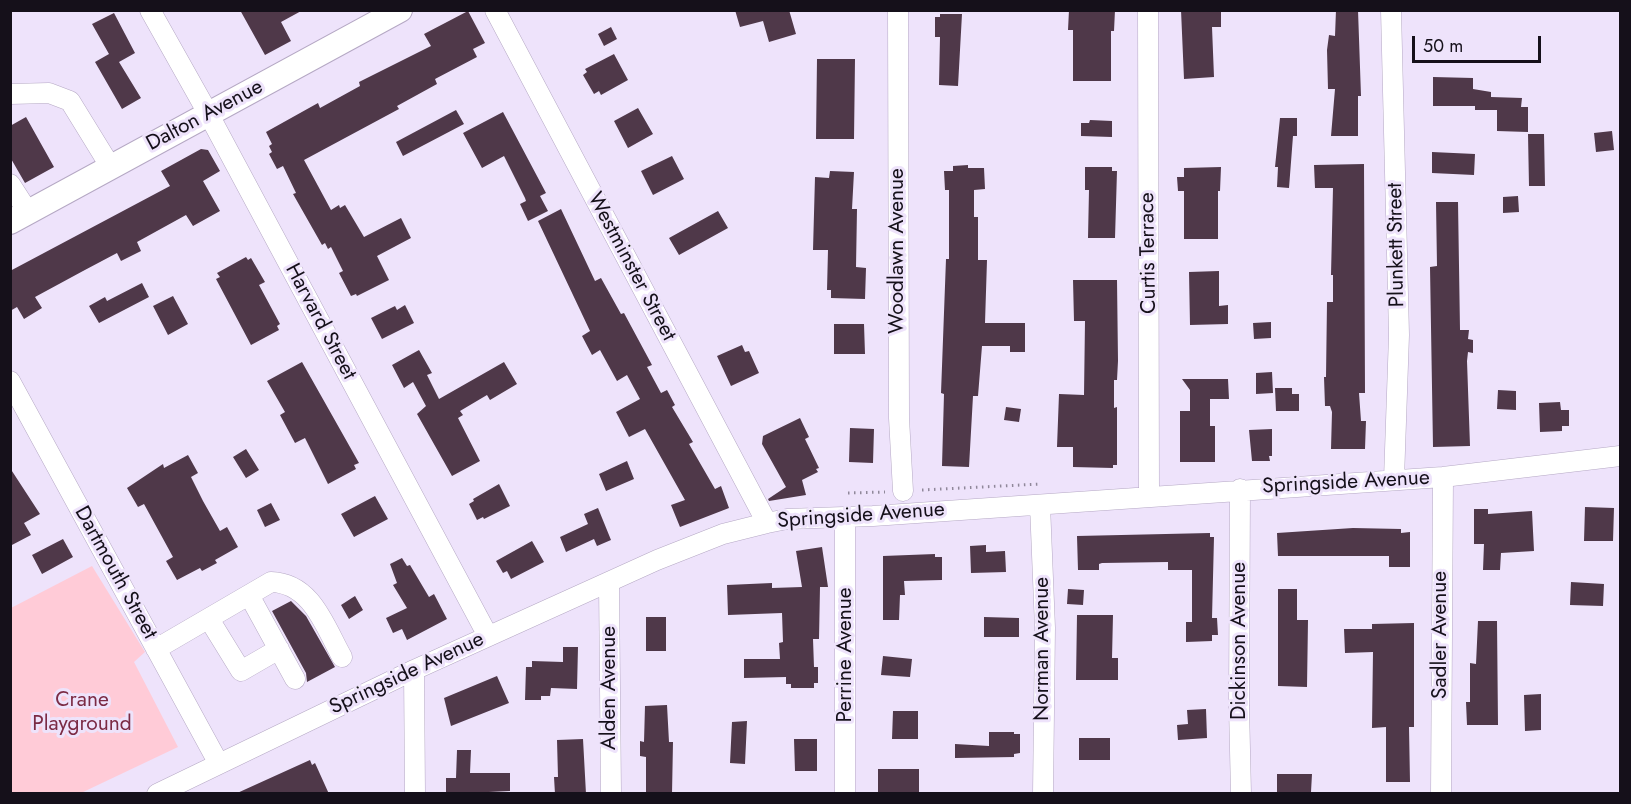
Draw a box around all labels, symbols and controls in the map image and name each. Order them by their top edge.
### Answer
scale bar [1415,24,1544,62]
text: 50 m [1423,33,1463,59]
street label: Dalton Avenue [142,75,268,157]
street label: Woodlawn Avenue [885,168,911,334]
street label: Plunkett Street [1383,182,1411,308]
street label: Westminster Street [581,189,681,345]
street label: Curtis Terrace [1135,192,1163,314]
street label: Harvard Street [279,260,361,384]
street label: Springside Avenue [1262,466,1430,500]
street label: Springside Avenue [777,498,945,534]
street label: Dartmouth Street [68,502,162,644]
street label: Dickinson Avenue [1227,562,1253,720]
street label: Sadler Avenue [1428,571,1454,699]
street label: Norman Avenue [1030,577,1056,721]
street label: Perrine Avenue [833,587,859,723]
street label: Alden Avenue [597,626,623,750]
street label: Springside Avenue [326,627,488,721]
park label: Crane Playground [32,688,132,738]

